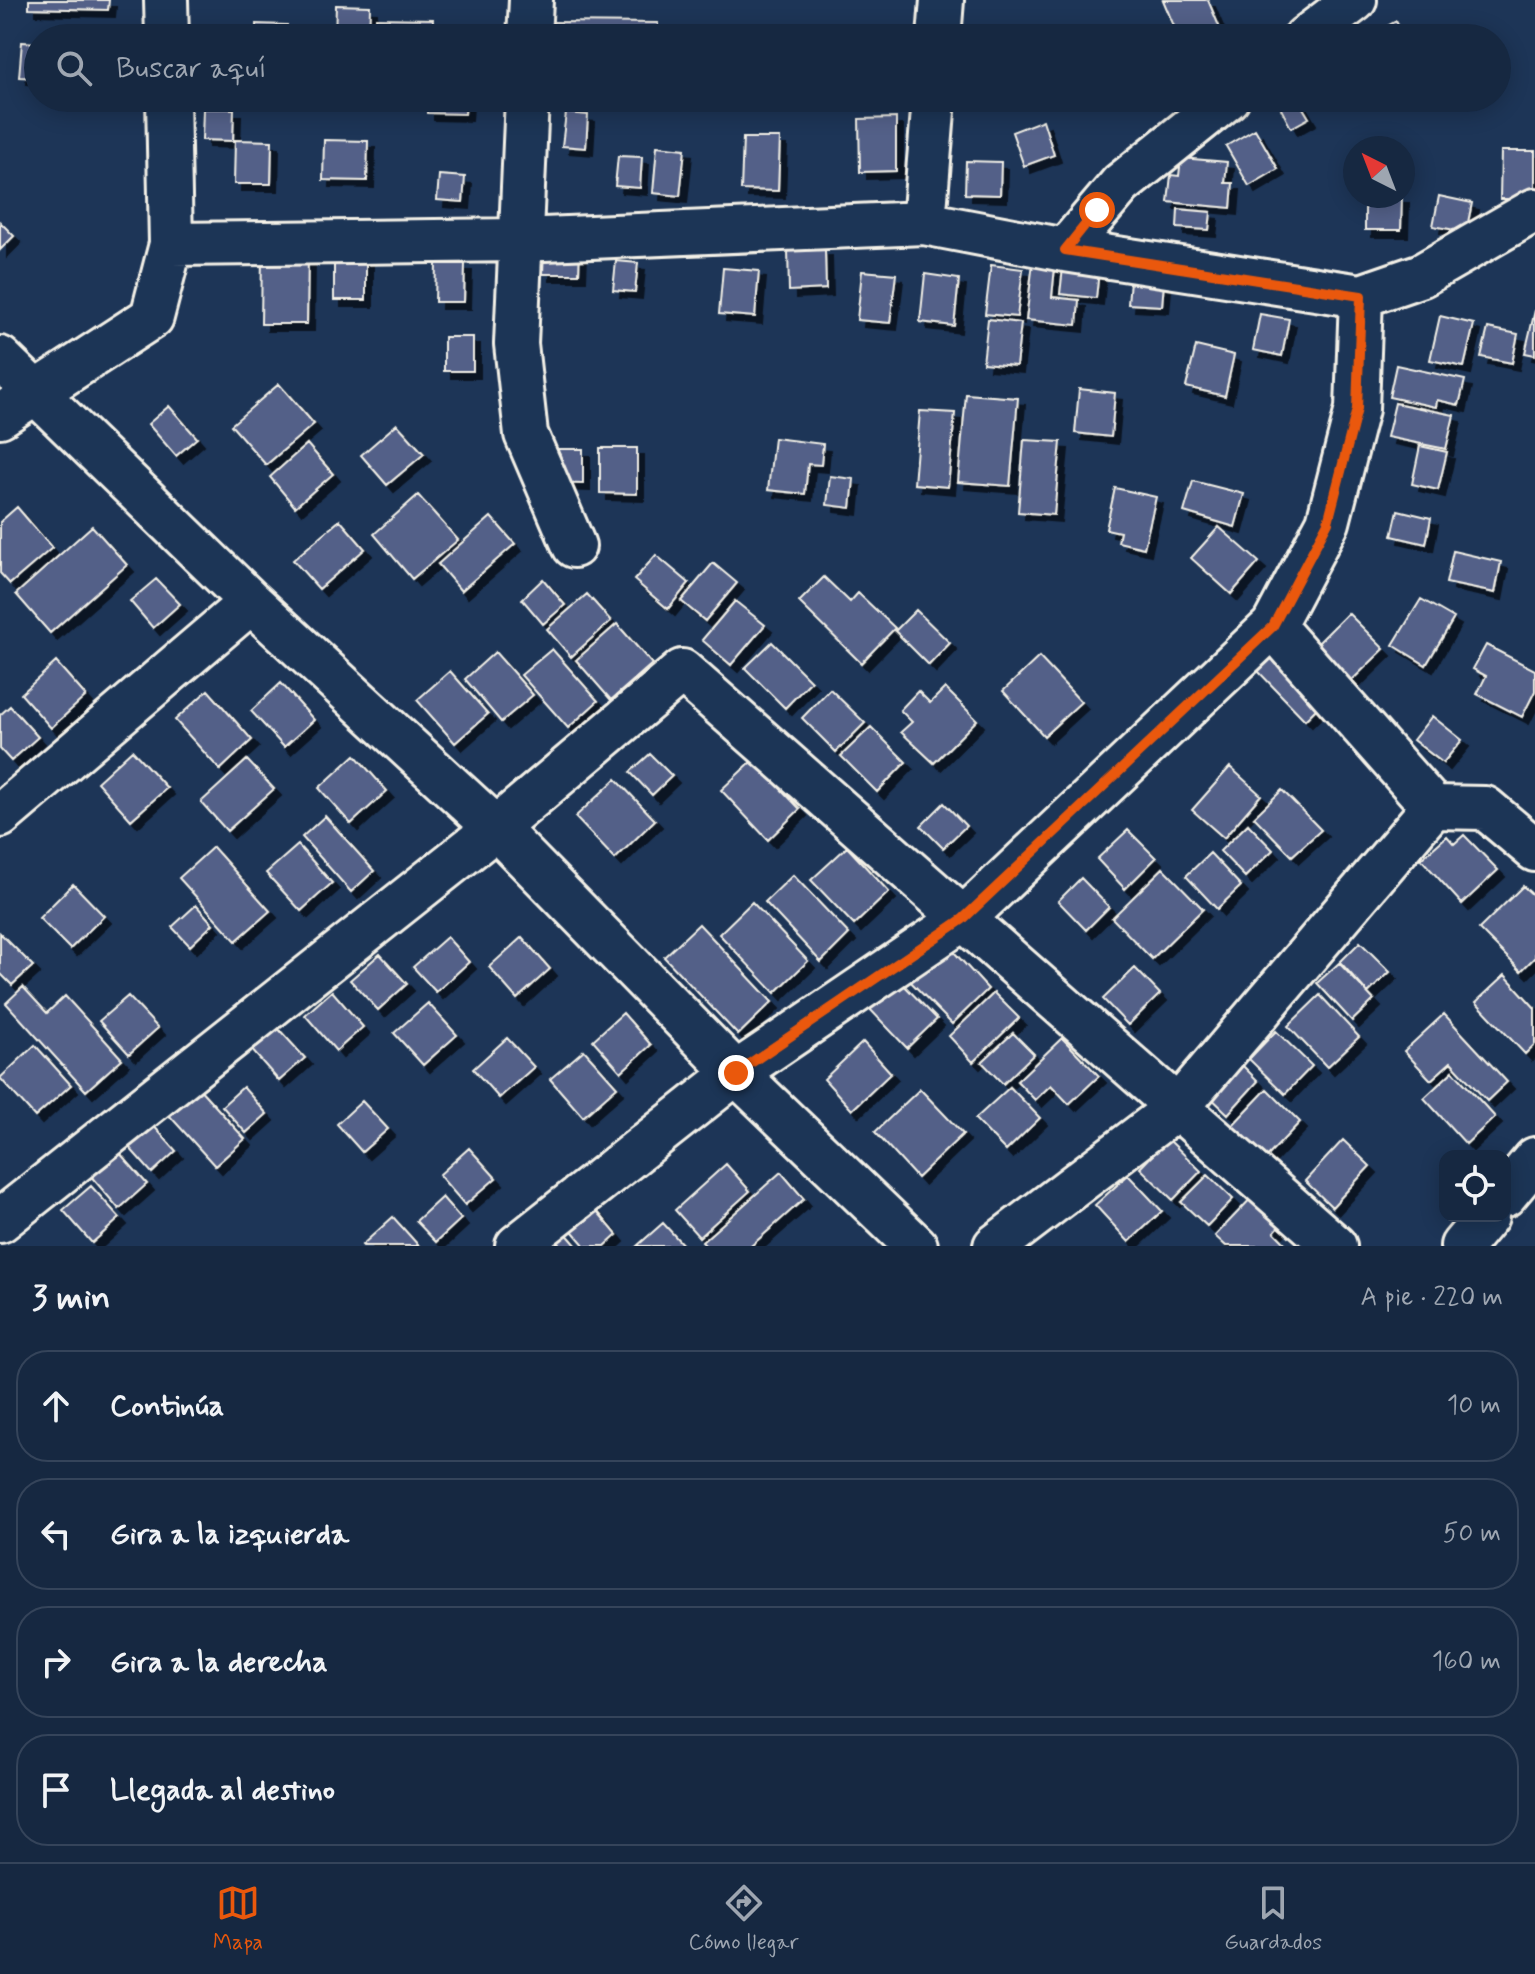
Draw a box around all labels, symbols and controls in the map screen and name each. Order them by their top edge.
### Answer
search box [24,24,1511,112]
icon: search [52,46,96,90]
text: Buscar aquí [116,49,267,88]
north arrow [1343,136,1415,208]
route start [1079,192,1115,228]
route end [718,1055,754,1091]
map controls [1439,1150,1511,1222]
button: locate [1439,1150,1511,1222]
text: 3 min [32,1276,110,1321]
text: A pie · 220 m [1360,1281,1503,1315]
icon: ahead [34,1384,78,1428]
text: Continúa [110,1387,224,1426]
text: 10 m [1447,1389,1501,1423]
icon: left [34,1512,78,1556]
text: Gira a la izquierda [110,1515,349,1554]
text: 50 m [1443,1517,1501,1551]
icon: right [34,1640,78,1684]
text: Gira a la derecha [110,1643,328,1682]
text: 160 m [1432,1645,1501,1679]
icon: arrive [34,1768,78,1812]
text: Llegada al destino [110,1771,335,1810]
tab: Mapa [213,1881,263,1957]
tab: Cómo llegar [689,1881,799,1957]
tab: Guardados [1224,1881,1322,1957]

